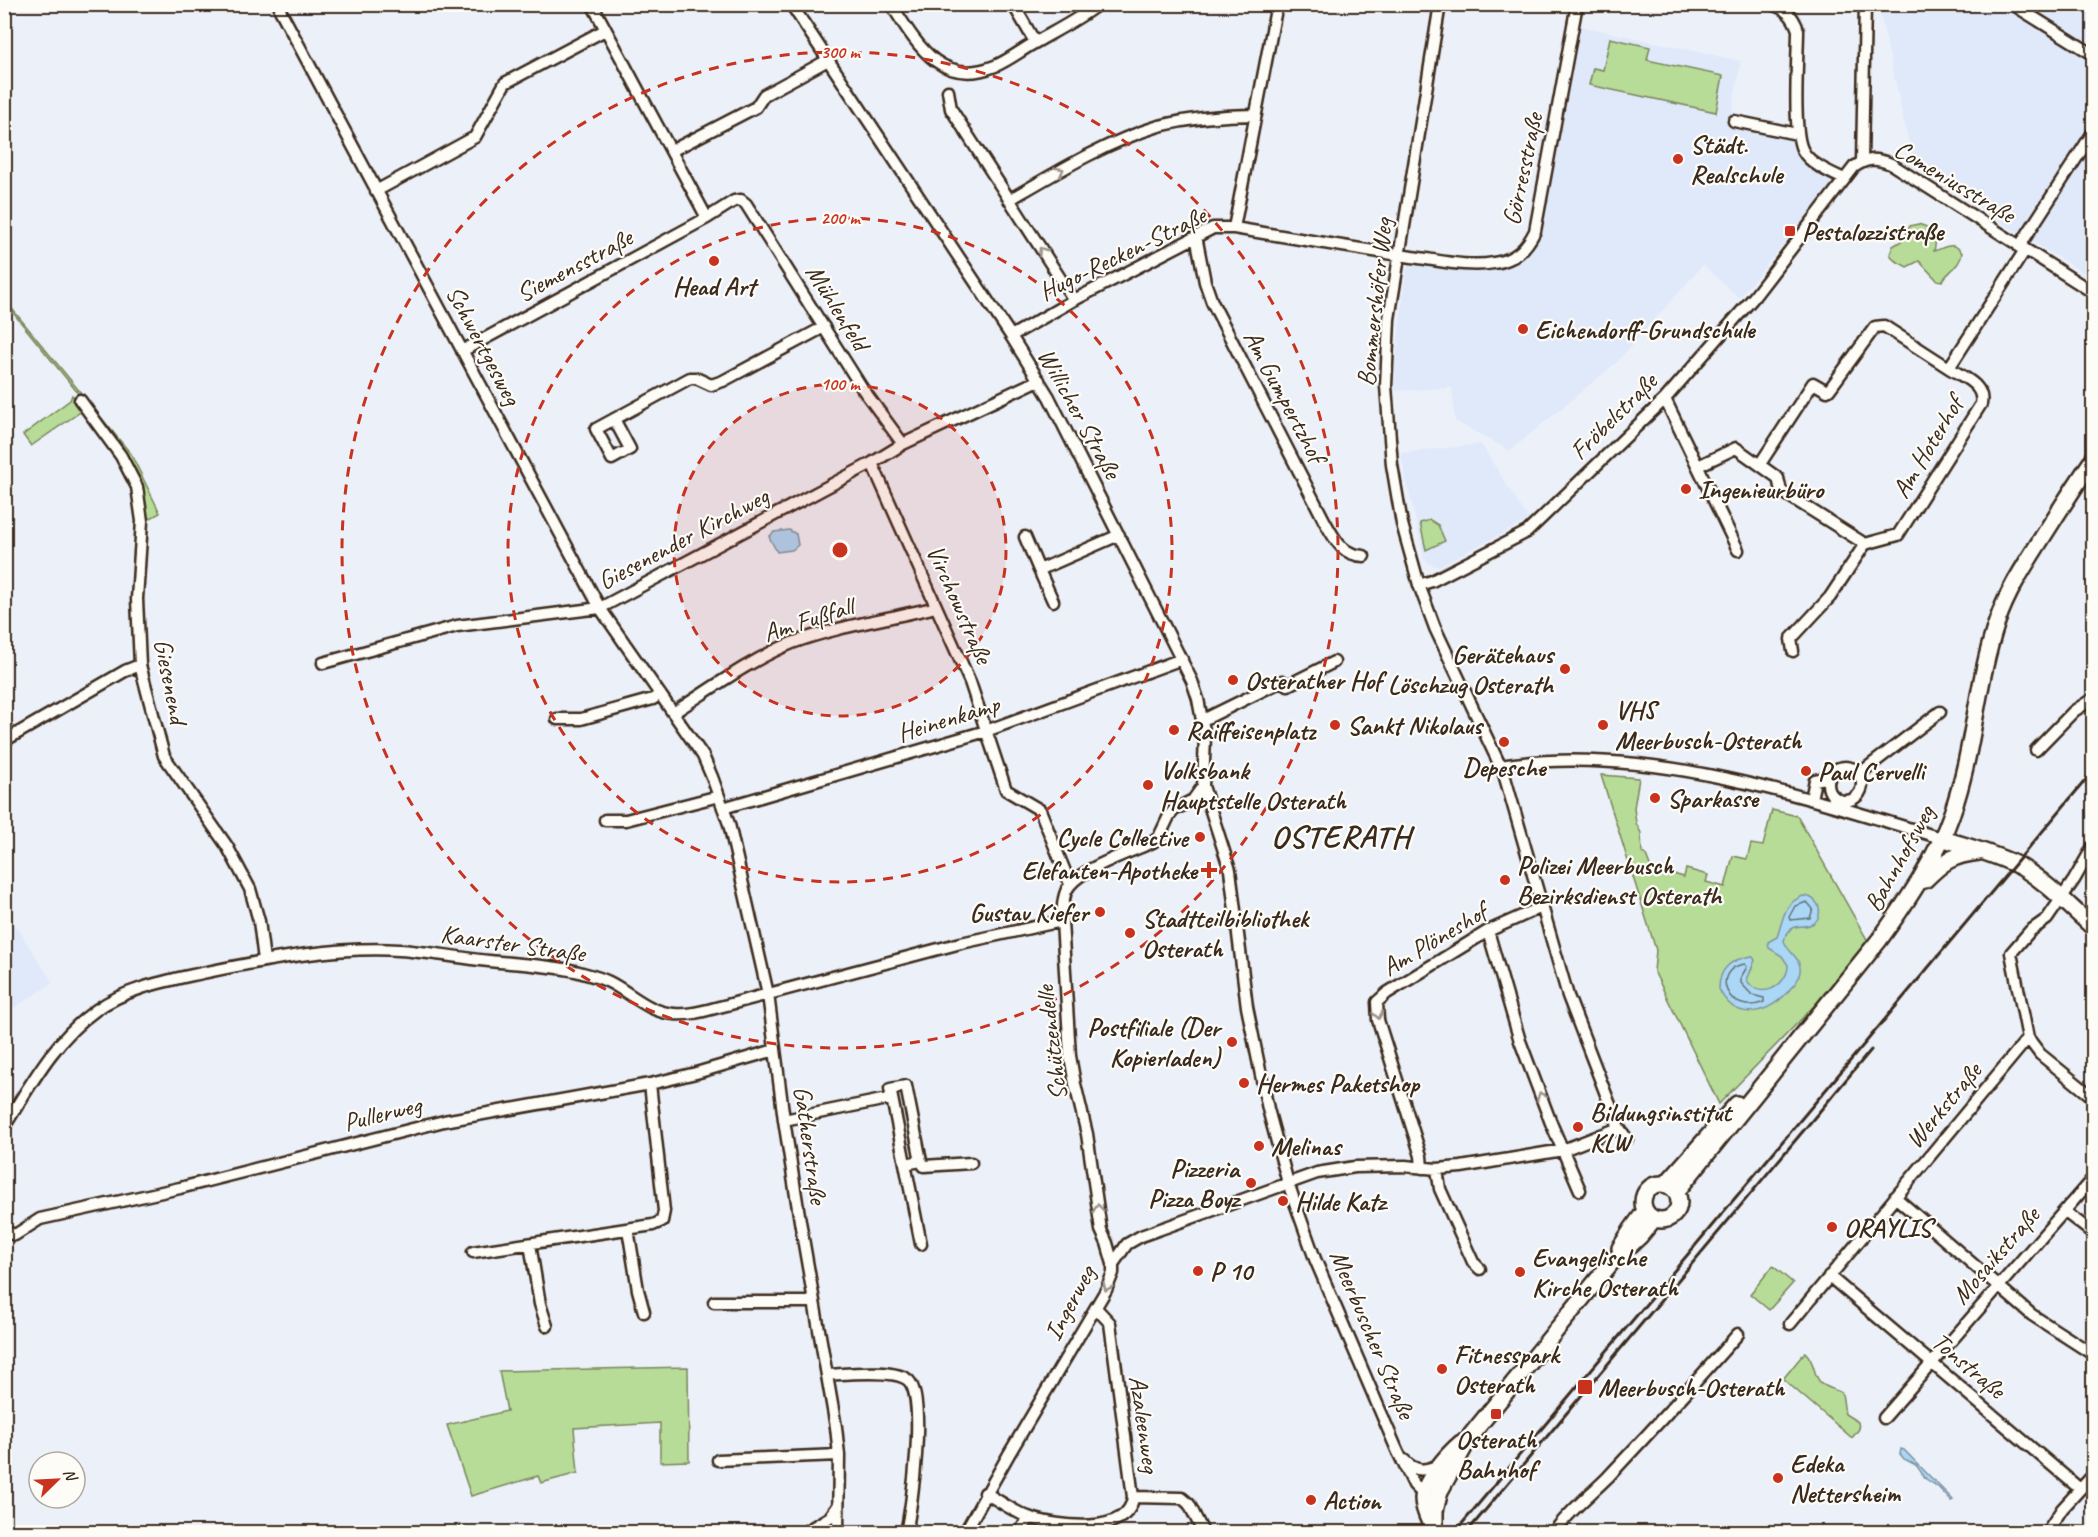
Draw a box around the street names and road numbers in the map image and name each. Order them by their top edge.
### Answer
street label: Görresstraße [1495,107,1551,228]
street label: Comeniusstraße [1888,132,2024,232]
street label: Hugo-Recken-Straße [1033,198,1213,308]
street label: Bommershöfer Weg [1349,215,1400,388]
street label: Siemensstraße [510,220,640,310]
street label: Mühlenfeld [798,258,879,360]
street label: Schwertgesweg [438,280,530,412]
street label: Am Gumpertzhof [1236,324,1336,473]
street label: Willicher Straße [1030,342,1130,487]
street label: Fröbelstraße [1563,364,1666,467]
street label: Am Hoterhof [1884,386,1973,504]
street label: Giesenender Kirchweg [592,479,776,597]
street label: Virchowstraße [919,540,1001,671]
street label: Am Fußfall [759,588,862,650]
street label: Giesenend [146,636,196,730]
street label: Heinenkamp [893,687,1005,750]
street label: Bahnhofsweg [1857,797,1943,917]
street label: Am Plöneshof [1376,892,1498,984]
street label: Kaarster Straße [439,917,590,970]
street label: Schützendelle [1028,982,1075,1102]
street label: Werkstraße [1898,1054,1991,1155]
street label: Gatherstraße [786,1084,835,1209]
street label: Pullerweg [340,1088,426,1139]
street label: Mosaikstraße [1944,1198,2048,1311]
street label: Meerbuscher Straße [1322,1245,1424,1426]
street label: Ingerweg [1036,1259,1104,1346]
street label: Tonstraße [1925,1325,2014,1407]
street label: Azaleenweg [1121,1374,1168,1476]

